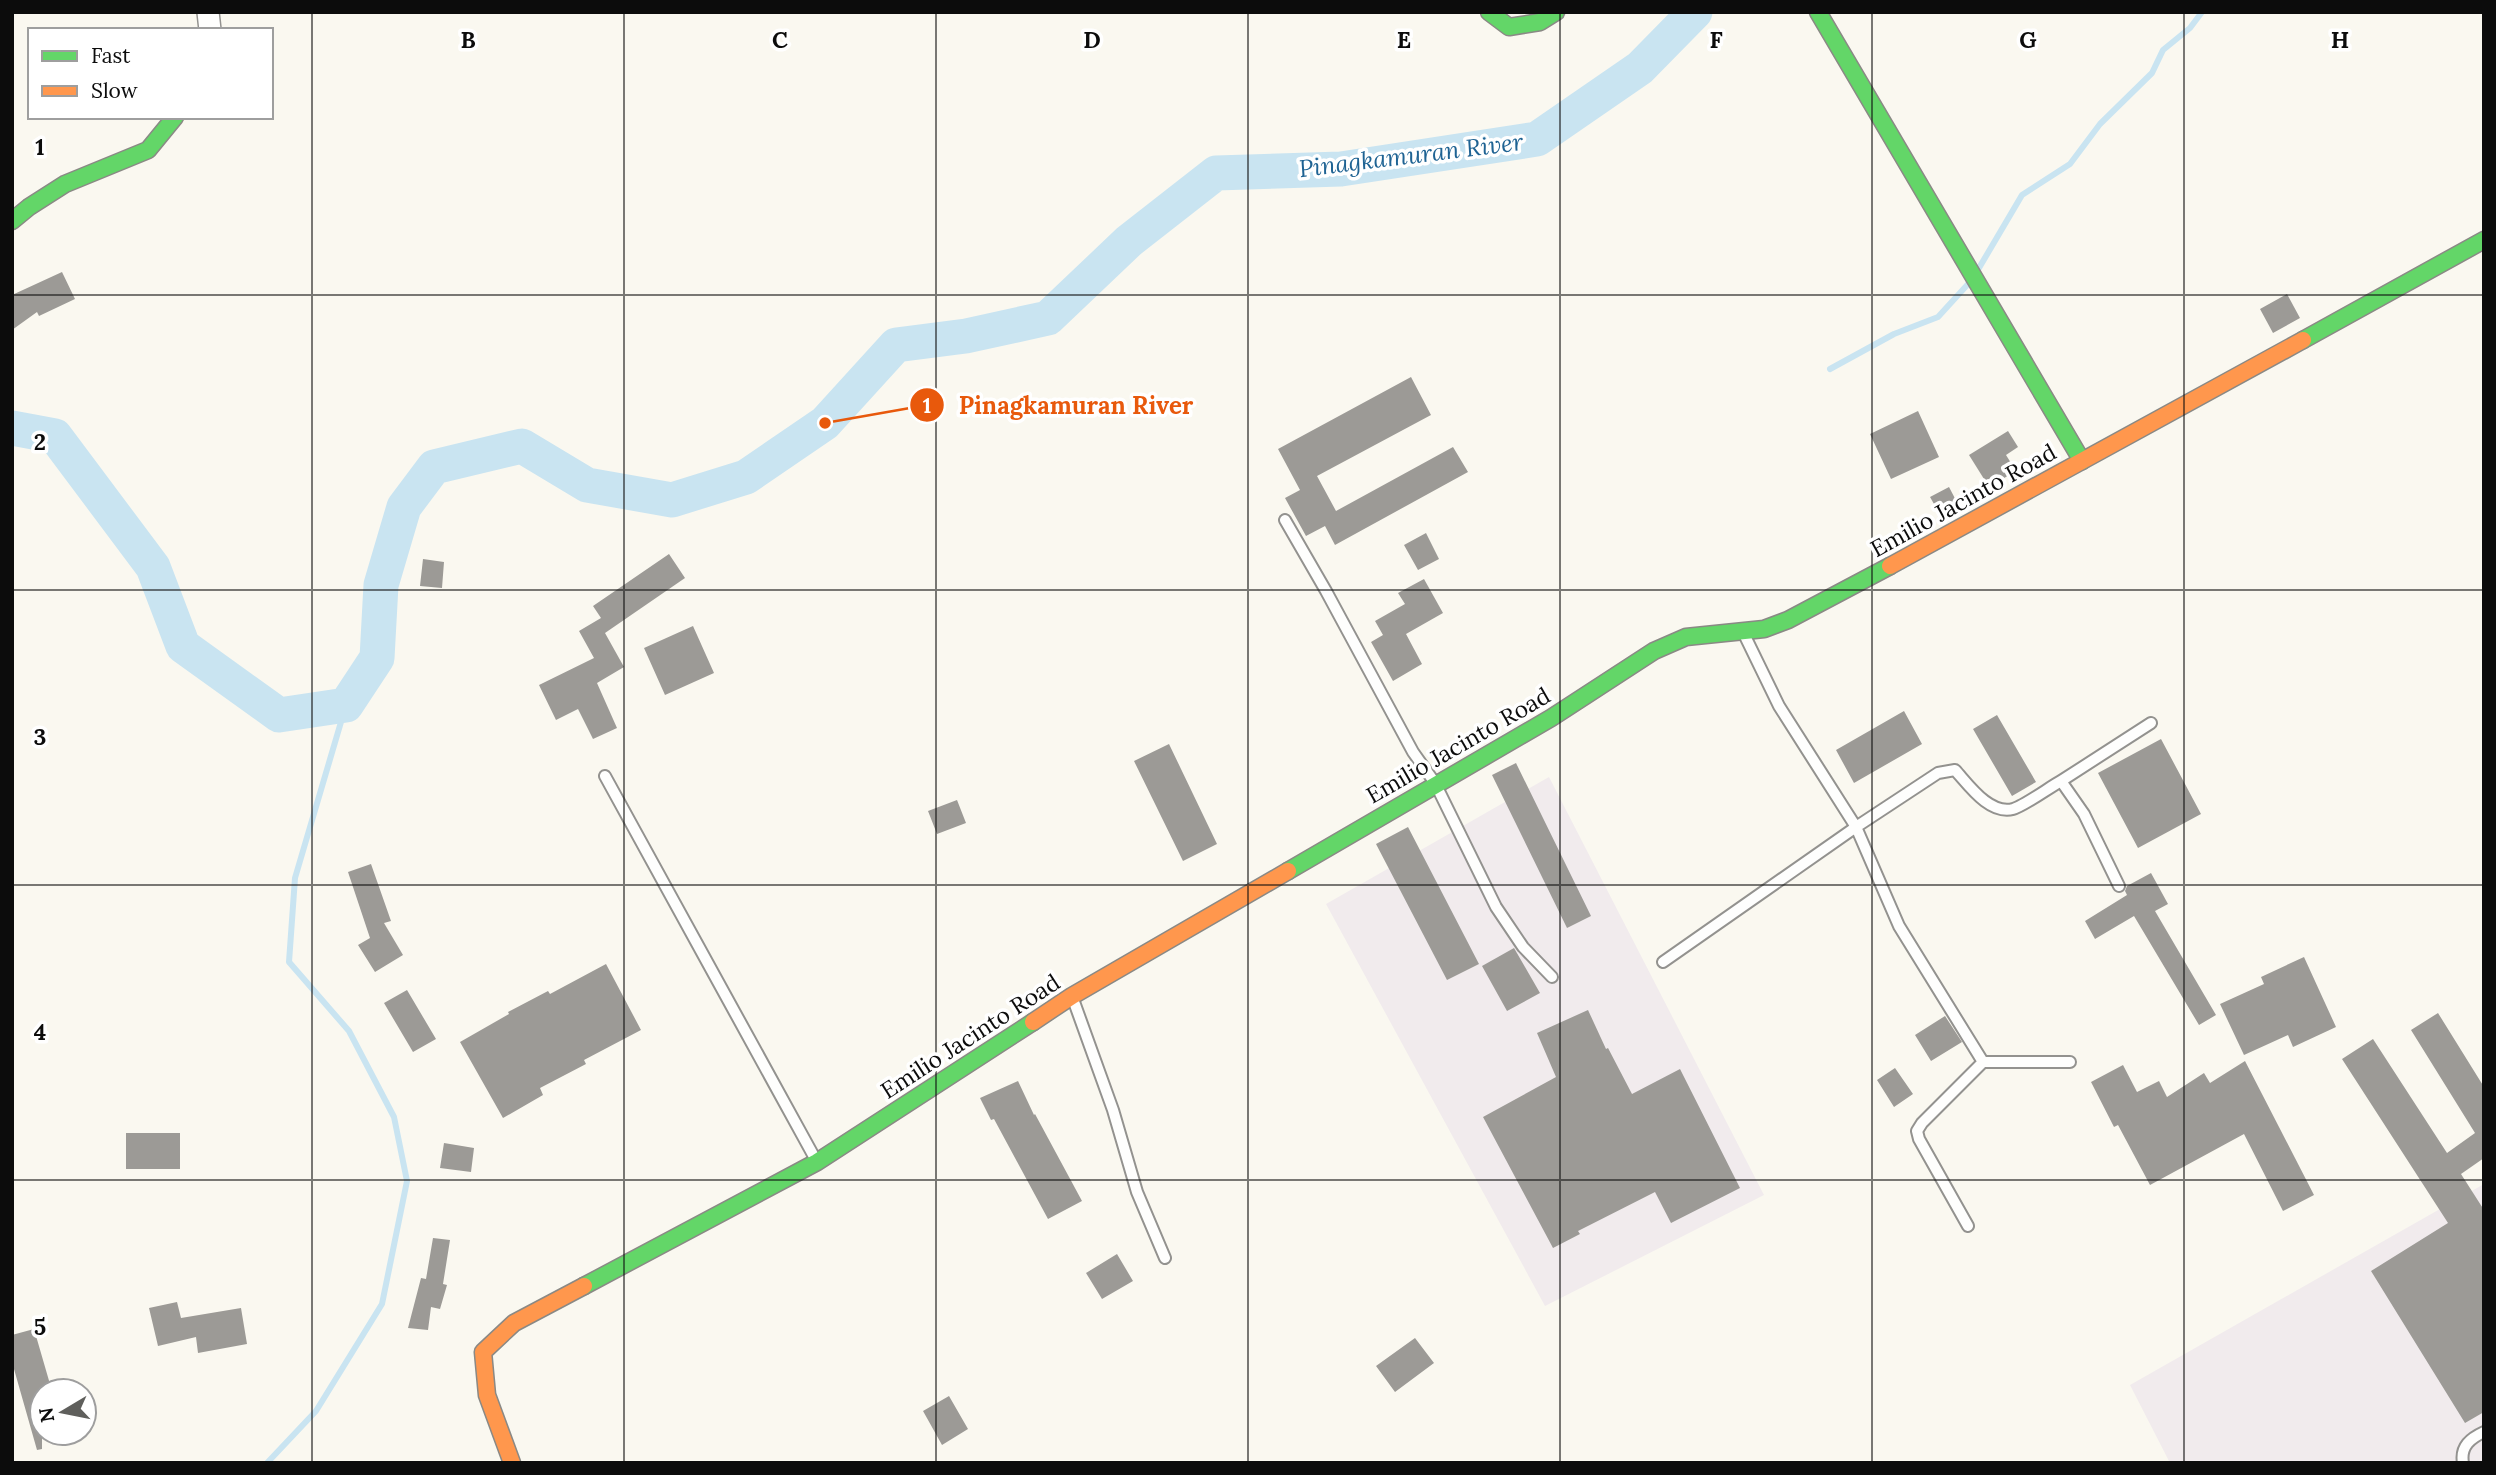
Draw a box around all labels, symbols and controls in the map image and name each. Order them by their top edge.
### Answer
text: B [460,25,476,54]
text: C [772,25,788,54]
text: D [1083,25,1101,54]
text: E [1397,25,1411,54]
text: F [1709,25,1723,54]
text: G [2019,25,2037,54]
text: H [2331,25,2349,54]
legend [28,28,273,119]
text: Fast [91,42,131,69]
text: Slow [91,77,138,104]
water label: Pinagkamuran River [1297,126,1525,184]
text: 1 [35,132,45,161]
callout: Pinagkamuran River [910,383,1207,428]
text: Pinagkamuran River [959,390,1194,421]
text: 1 [923,392,931,419]
text: 2 [34,427,46,456]
street label: Emilio Jacinto Road [1865,437,2061,563]
street label: Emilio Jacinto Road [1361,680,1555,810]
text: 3 [34,722,46,751]
street label: Emilio Jacinto Road [875,967,1065,1105]
text: 4 [34,1017,46,1046]
text: 5 [34,1312,46,1341]
north arrow [28,1377,98,1447]
text: N [33,1405,59,1424]

